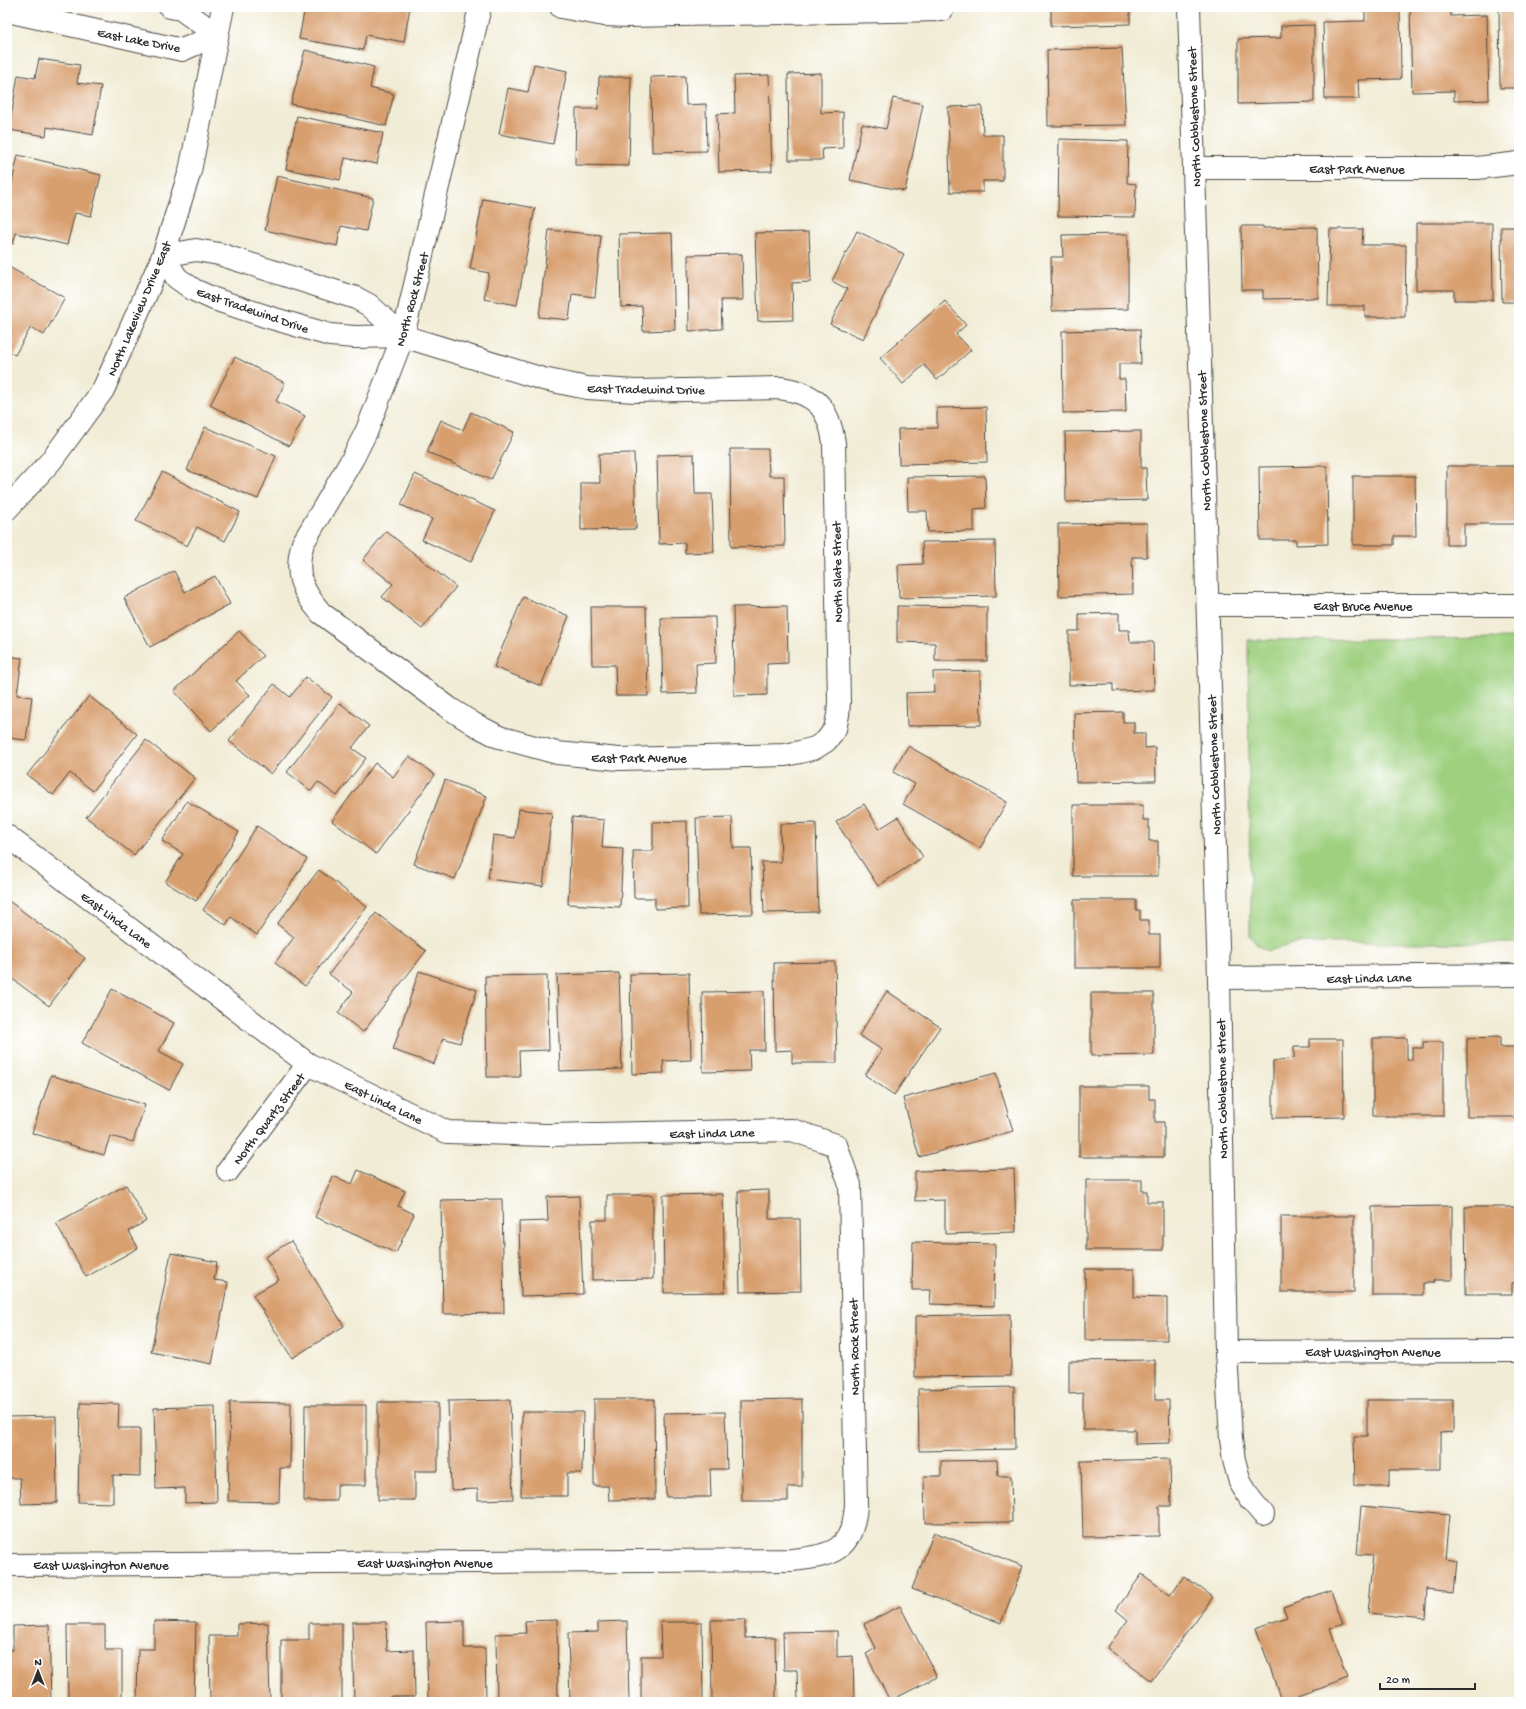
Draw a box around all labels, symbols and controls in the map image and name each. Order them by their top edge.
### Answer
street label: East Lake Drive [96,26,182,57]
street label: North Cobblestone Street [1186,45,1205,187]
street label: East Park Avenue [1309,163,1405,178]
street label: North Lakeview Drive East [105,238,176,379]
street label: North Rock Street [394,249,434,348]
street label: East Tradewind Drive [194,285,311,338]
street label: North Cobblestone Street [1196,369,1215,511]
street label: East Tradewind Drive [587,382,705,399]
street label: North Slate Street [830,520,847,623]
street label: East Bruce Avenue [1313,600,1413,615]
street label: North Cobblestone Street [1206,693,1225,835]
street label: East Park Avenue [591,752,687,767]
street label: East Linda Lane [77,889,154,953]
street label: East Linda Lane [1326,971,1412,988]
street label: North Cobblestone Street [1215,1017,1232,1159]
street label: North Quartz Street [231,1069,310,1168]
street label: East Linda Lane [341,1078,425,1129]
street label: East Linda Lane [669,1126,755,1143]
street label: North Rock Street [847,1297,864,1395]
street label: East Washington Avenue [1305,1346,1441,1361]
street label: East Washington Avenue [357,1557,493,1572]
street label: East Washington Avenue [33,1559,169,1574]
north arrow [18,1651,58,1691]
text: N [34,1657,42,1669]
scale bar [1380,1665,1475,1691]
text: 20 m [1386,1674,1411,1688]

